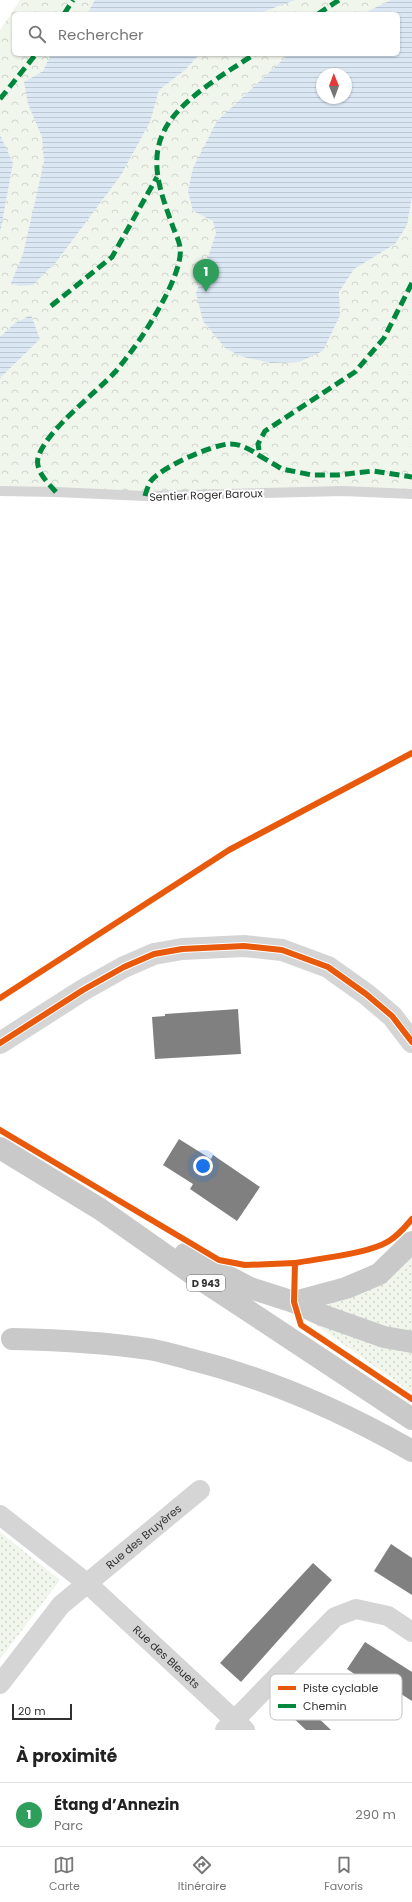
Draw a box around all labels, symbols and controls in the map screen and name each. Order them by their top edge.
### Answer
search box [12,12,400,56]
icon: search [26,23,48,45]
text: Rechercher [58,24,144,45]
north arrow [316,68,352,104]
pin: 1 [193,259,219,292]
street label: Sentier Roger Baroux [149,485,264,505]
your location [193,1156,213,1176]
road number: D 943 [187,1275,225,1291]
street label: Rue des Bruyères [102,1500,185,1573]
street label: Rue des Bleuets [129,1622,204,1692]
legend [270,1674,402,1720]
text: Piste cyclable [303,1680,378,1696]
text: Chemin [303,1698,346,1714]
scale bar [12,1702,72,1721]
text: 20 m [18,1703,46,1719]
text: À proximité [16,1744,117,1768]
text: Étang d’Annezin [54,1794,179,1815]
text: 1 [27,1805,31,1824]
text: 290 m [355,1805,396,1824]
text: Parc [54,1816,83,1835]
tab: Carte [49,1854,80,1895]
tab: Itinéraire [178,1854,226,1895]
tab: Favoris [324,1854,363,1895]

